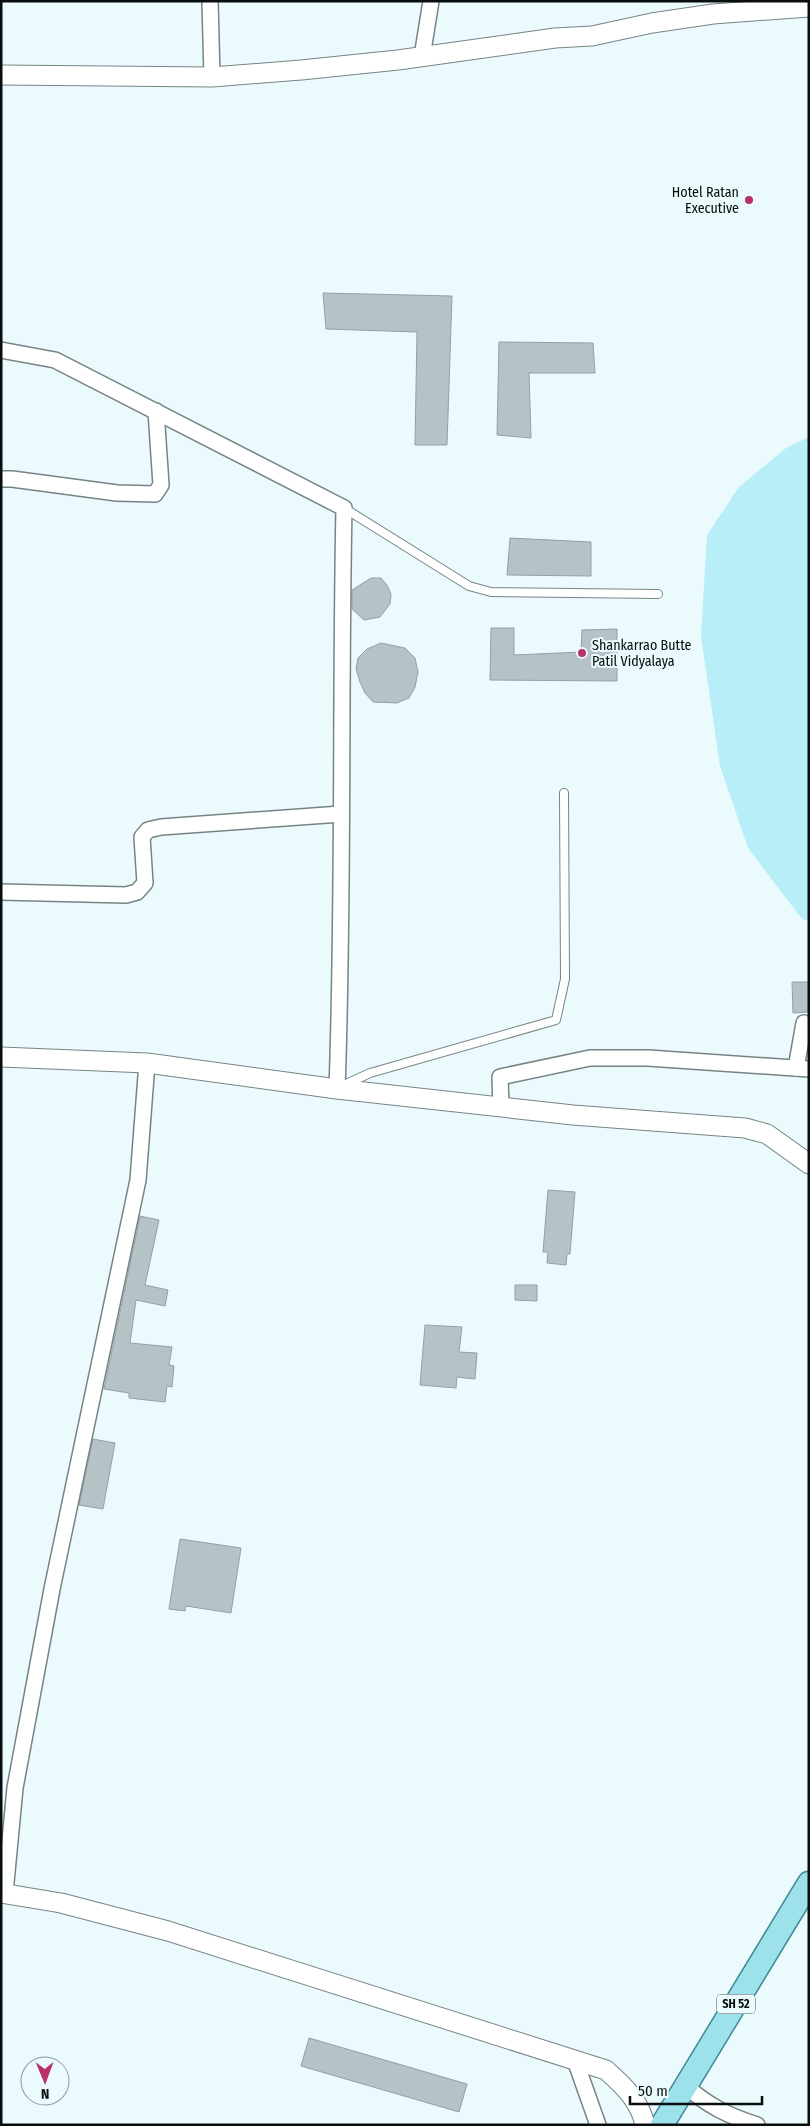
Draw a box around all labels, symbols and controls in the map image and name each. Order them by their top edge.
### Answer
place label: Hotel Ratan Executive [672,184,739,217]
marker: Hotel Ratan Executive [743,194,755,206]
place label: Shankarrao Butte Patil Vidyalaya [592,637,692,670]
marker: Shankarrao Butte Patil Vidyalaya [576,647,588,659]
road number: SH 52 [717,1995,755,2014]
north arrow [20,2056,70,2106]
scale bar [630,2074,762,2106]
text: 50 m [638,2082,668,2100]
text: N [41,2085,50,2102]

